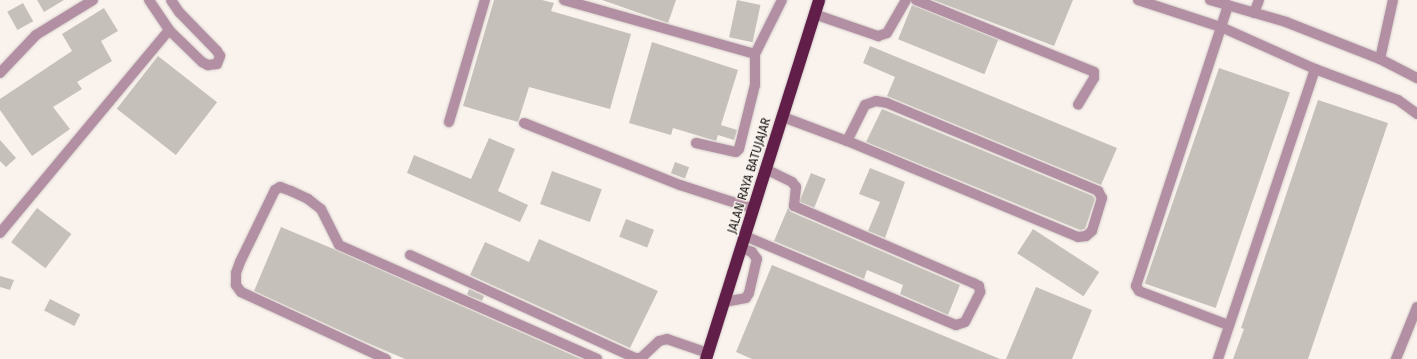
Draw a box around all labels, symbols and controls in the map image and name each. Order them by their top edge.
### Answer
street label: JALAN RAYA BATUJAJAR [726,116,774,236]

